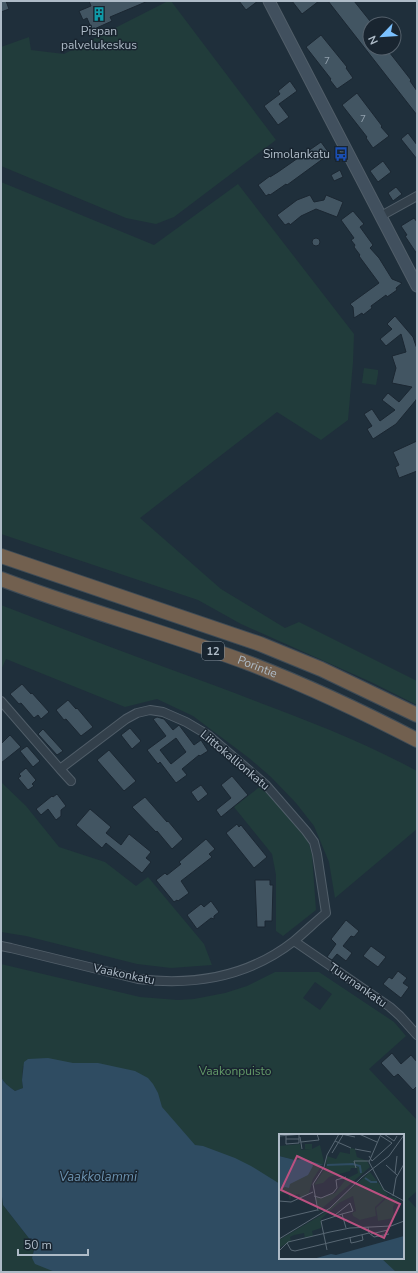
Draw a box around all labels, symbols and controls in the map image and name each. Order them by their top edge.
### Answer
building icon: Pispan palvelukeskus [91,6,107,22]
north arrow [362,16,402,56]
place label: Pispan palvelukeskus [61,23,137,53]
text: N [365,33,382,47]
house number: 7 [324,54,330,68]
house number: 7 [360,112,366,126]
place label: Simolankatu [263,146,330,162]
bus stop icon: Simolankatu [333,146,349,162]
road number: 12 [202,642,224,660]
street label: Porintie [235,652,280,682]
street label: Liittokallionkatu [197,726,273,794]
street label: Vaakonkatu [91,959,156,988]
street label: Tuurnankatu [326,959,390,1011]
park label: Vaakonpuisto [198,1063,272,1079]
inset map [279,1134,404,1259]
water label: Vaakkolammi [59,1168,138,1186]
scale bar [18,1231,88,1257]
text: 50 m [24,1237,52,1253]

